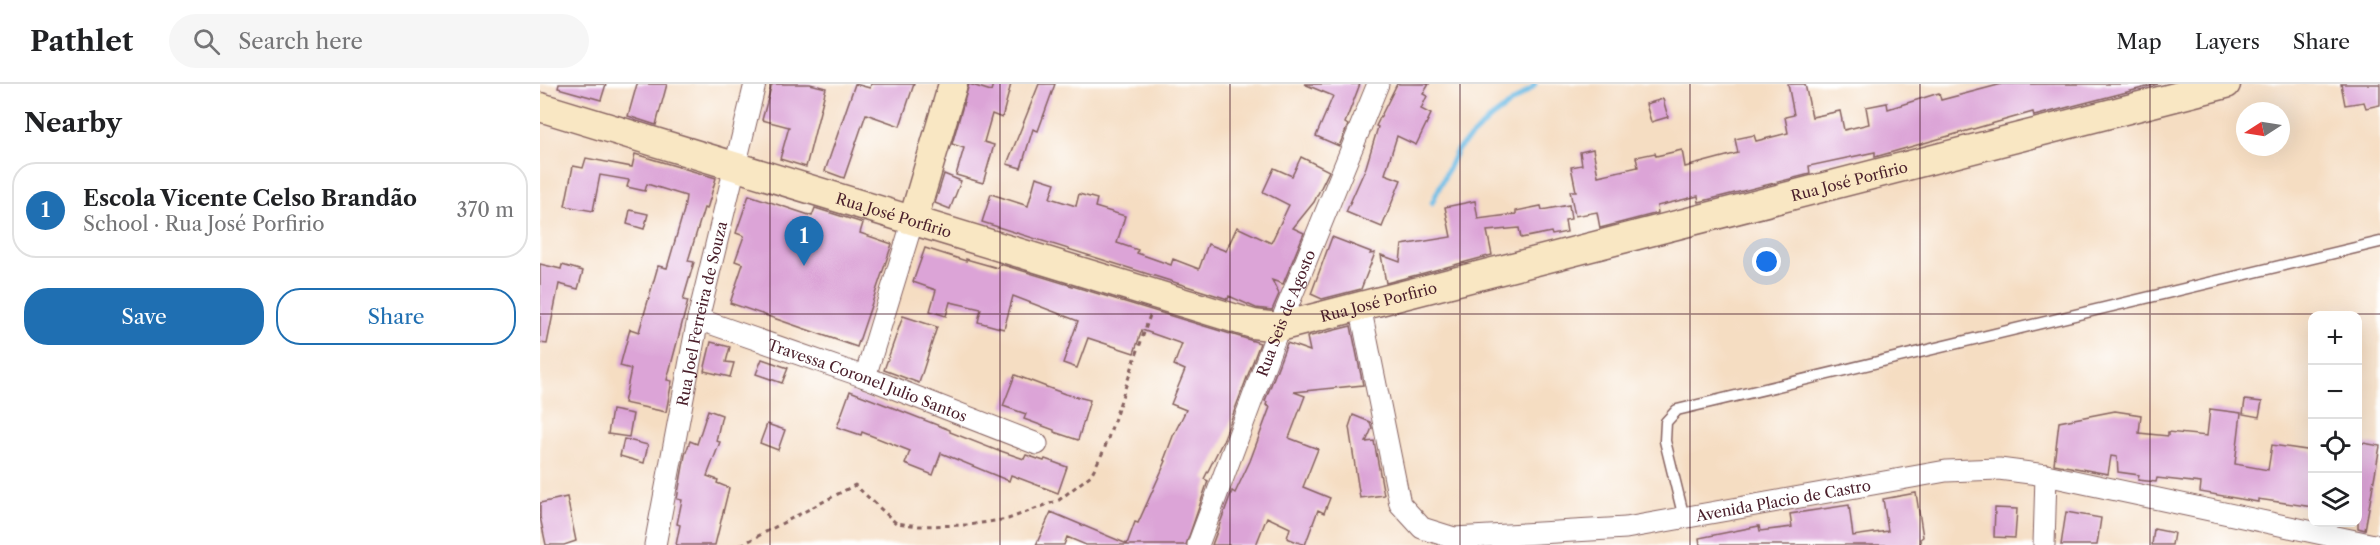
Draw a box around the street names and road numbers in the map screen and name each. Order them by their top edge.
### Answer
street label: Rua José Porfirio [1789,157,1909,205]
street label: Rua José Porfirio [834,188,954,241]
street label: Rua Joel Ferreira de Souza [672,219,731,408]
street label: Rua Seis de Agosto [1252,247,1319,379]
street label: Rua José Porfirio [1318,277,1439,326]
street label: Travessa Coronel Julio Santos [765,334,970,425]
street label: Avenida Placio de Castro [1693,475,1872,525]

